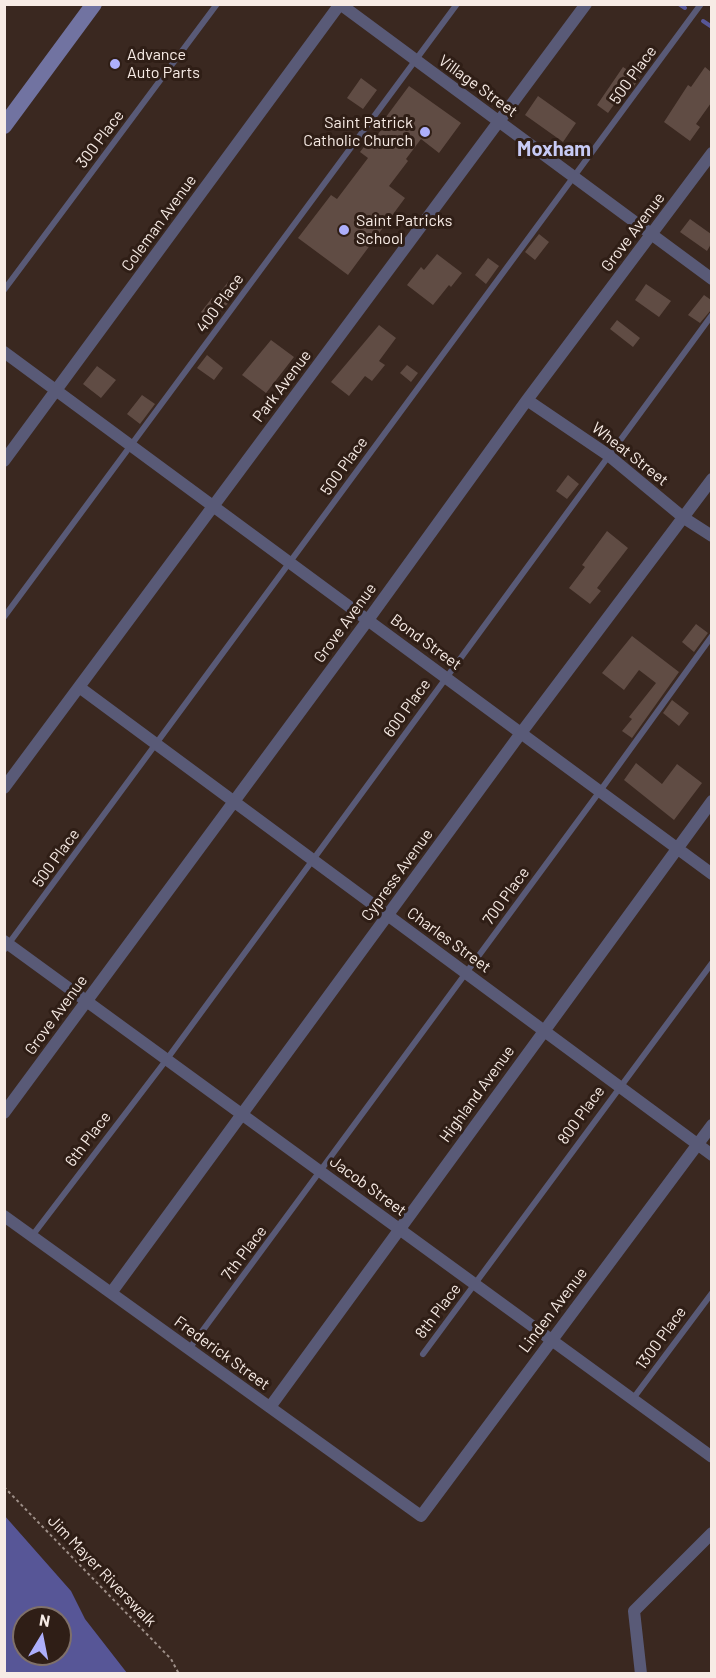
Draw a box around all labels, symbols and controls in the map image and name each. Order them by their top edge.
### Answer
street label: 500 Place [605,42,661,108]
place label: Advance Auto Parts [127,45,200,83]
street label: Village Street [435,51,521,121]
marker: Advance Auto Parts [108,57,122,71]
street label: 300 Place [72,106,128,172]
place label: Saint Patrick Catholic Church [303,113,413,151]
marker: Saint Patrick Catholic Church [418,125,432,139]
district label: Moxham [517,137,591,161]
street label: Coleman Avenue [118,171,200,275]
street label: Grove Avenue [597,189,669,275]
place label: Saint Patricks School [356,211,452,249]
marker: Saint Patricks School [337,223,351,237]
street label: 400 Place [192,270,248,336]
street label: Park Avenue [249,346,315,426]
street label: Wheat Street [588,418,672,490]
street label: 500 Place [316,433,372,499]
street label: Grove Avenue [310,579,380,667]
street label: Bond Street [387,610,465,674]
street label: 600 Place [379,675,435,741]
street label: 500 Place [28,825,84,891]
street label: Cypress Avenue [357,825,437,925]
street label: 700 Place [479,863,533,929]
street label: Charles Street [403,903,495,977]
street label: Grove Avenue [21,971,91,1059]
street label: Highland Avenue [435,1042,519,1146]
street label: 800 Place [553,1082,609,1148]
street label: 6th Place [61,1108,115,1170]
street label: Jacob Street [326,1152,410,1220]
street label: 7th Place [217,1222,271,1284]
street label: Linden Avenue [515,1264,591,1356]
street label: 8th Place [411,1280,465,1342]
street label: 1300 Place [632,1303,690,1373]
street label: Frederick Street [170,1312,274,1394]
street label: Jim Mayer Riverswalk [44,1511,160,1631]
north arrow [12,1606,72,1666]
text: N [38,1609,52,1630]

